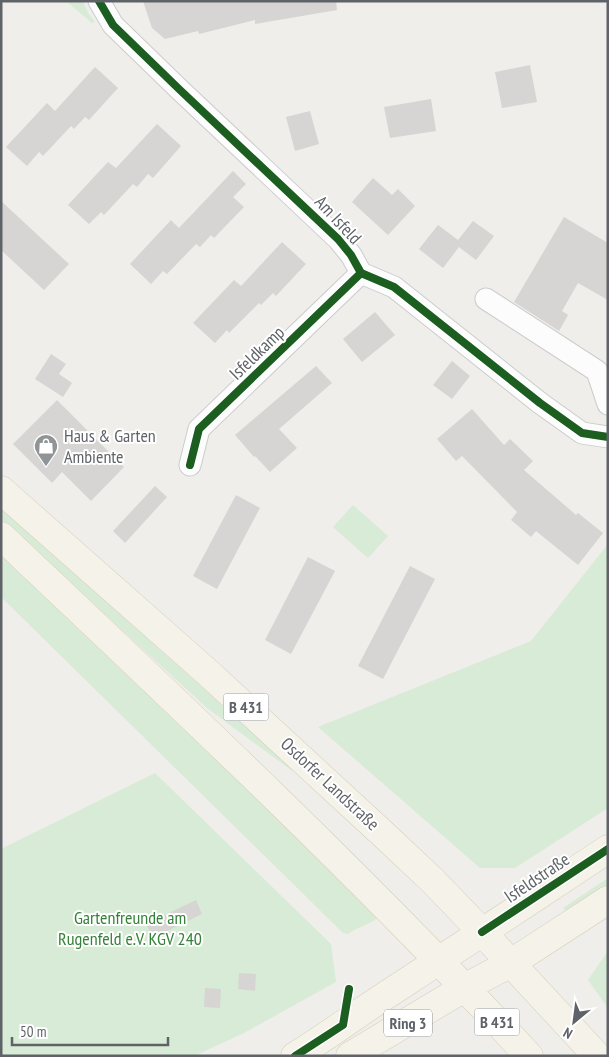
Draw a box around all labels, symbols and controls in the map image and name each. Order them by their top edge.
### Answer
street label: Am Isfeld [310,191,367,249]
street label: Isfeldkamp [224,321,289,385]
place label: Haus & Garten Ambiente [64,424,156,468]
shop icon: Haus & Garten Ambiente [33,433,59,467]
road number: B 431 [224,694,268,720]
street label: Osdorfer Landstraße [276,732,384,835]
street label: Isfeldstraße [500,847,574,908]
park label: Gartenfreunde am Rugenfeld e.V. KGV 240 [58,906,202,950]
north arrow [549,997,599,1047]
road number: B 431 [474,1009,520,1036]
road number: Ring 3 [384,1010,432,1036]
scale bar [12,1014,169,1046]
text: 50 m [20,1022,46,1041]
text: N [560,1024,575,1043]

